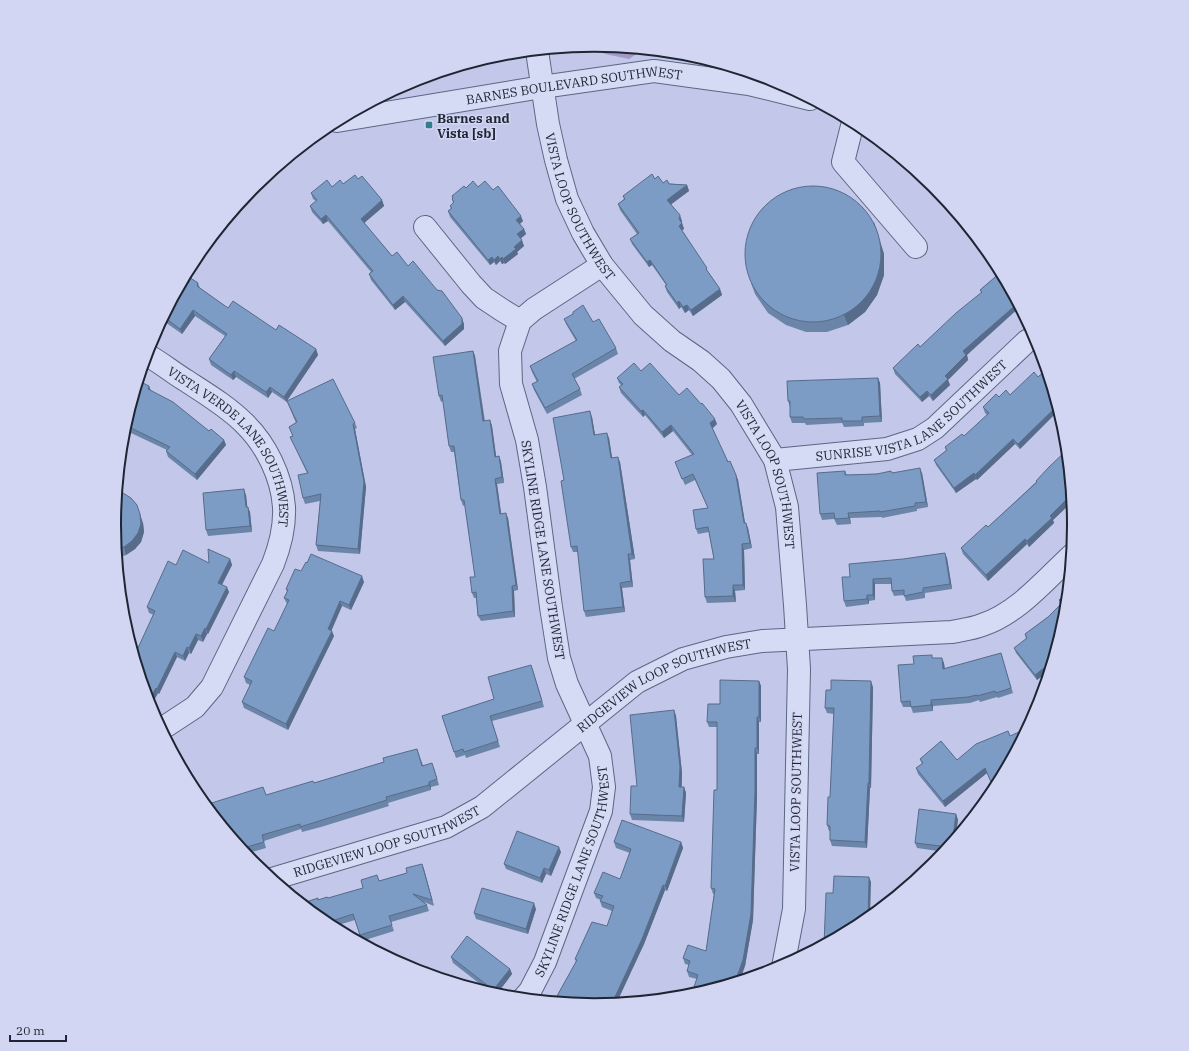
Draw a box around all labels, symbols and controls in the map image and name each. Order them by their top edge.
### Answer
street label: BARNES BOULEVARD SOUTHWEST [464,62,684,108]
place label: Barnes and Vista [sb] [437,110,510,142]
marker: Barnes and Vista [sb] [424,120,434,130]
street label: VISTA LOOP SOUTHWEST [542,131,620,284]
street label: SUNRISE VISTA LANE SOUTHWEST [815,356,1011,464]
street label: VISTA VERDE LANE SOUTHWEST [164,362,293,528]
street label: VISTA LOOP SOUTHWEST [732,396,799,550]
street label: SKYLINE RIDGE LANE SOUTHWEST [517,439,569,662]
street label: RIDGEVIEW LOOP SOUTHWEST [573,634,753,736]
street label: VISTA LOOP SOUTHWEST [786,711,806,872]
street label: SKYLINE RIDGE LANE SOUTHWEST [530,764,613,980]
street label: RIDGEVIEW LOOP SOUTHWEST [291,801,484,881]
scale bar [10,1017,66,1043]
text: 20 m [16,1023,45,1038]

